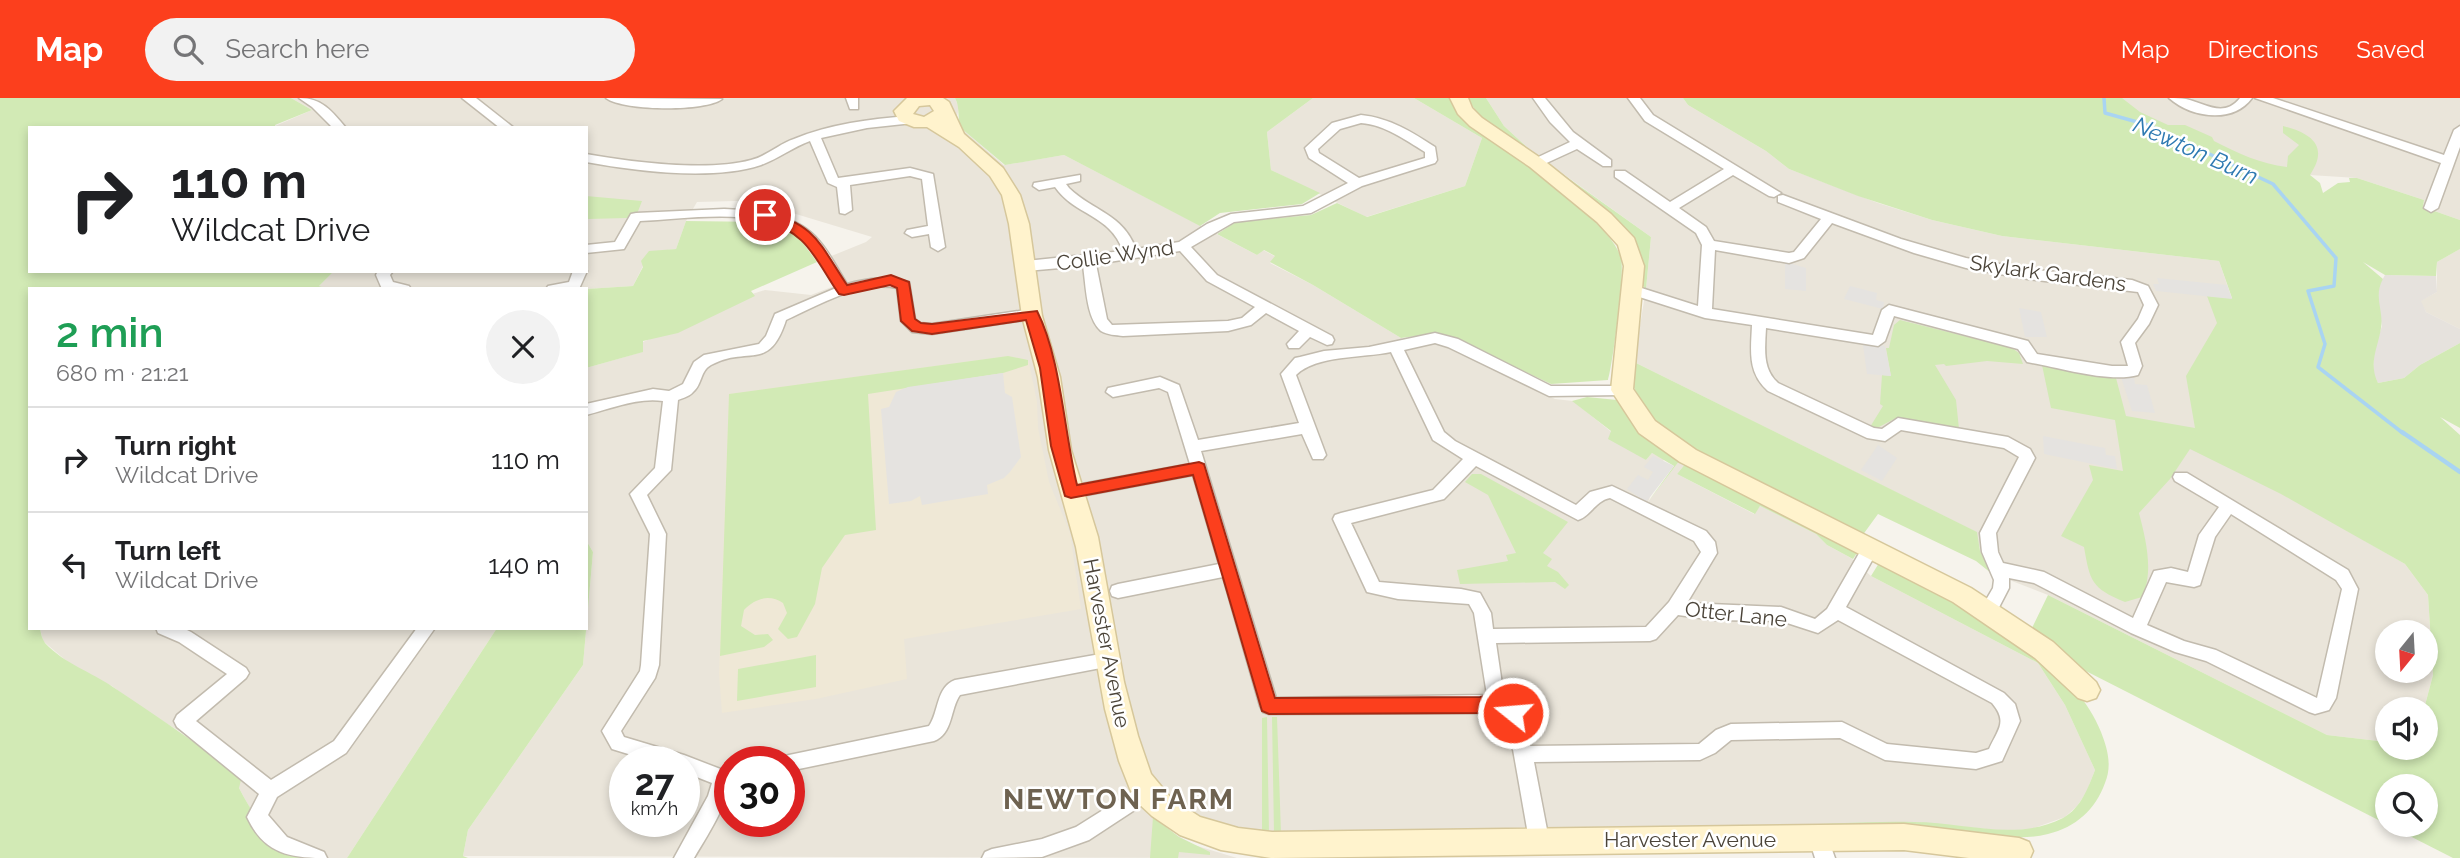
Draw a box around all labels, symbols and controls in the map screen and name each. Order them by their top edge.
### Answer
search box [145,18,635,81]
text: Map [35,30,103,69]
icon: search [169,30,207,68]
text: Search here [225,34,370,64]
text: Map [2121,35,2170,64]
text: Directions [2208,35,2318,64]
text: Saved [2356,35,2425,64]
water label: Newton Burn [2129,110,2263,190]
text: 110 m [171,152,307,209]
icon: right [56,154,147,245]
pin [735,185,795,245]
icon: arrive [746,196,784,234]
text: Wildcat Drive [171,211,370,248]
street label: Collie Wynd [1055,234,1175,276]
street label: Skylark Gardens [1968,250,2128,296]
text: 2 min [56,308,164,357]
button: close [486,310,560,384]
text: 680 m · 21:21 [56,359,189,386]
text: Turn right [115,431,236,461]
icon: right [56,441,94,479]
text: 110 m [491,445,560,475]
text: Wildcat Drive [115,461,258,488]
text: Turn left [115,536,221,566]
icon: left [56,546,94,584]
text: 140 m [488,550,560,580]
street label: Harvester Avenue [1078,556,1136,730]
text: Wildcat Drive [115,566,258,593]
street label: Otter Lane [1684,596,1788,632]
north arrow [2375,620,2438,682]
map controls [2375,620,2438,837]
position arrow [1476,676,1550,750]
button: sound [2375,697,2438,760]
speed limit sign: 30 [714,746,805,837]
text: 27 [635,762,674,803]
button: search [2375,774,2438,837]
district label: NEWTON FARM [1003,783,1235,816]
text: km/h [631,798,678,819]
street label: Harvester Avenue [1604,827,1776,852]

